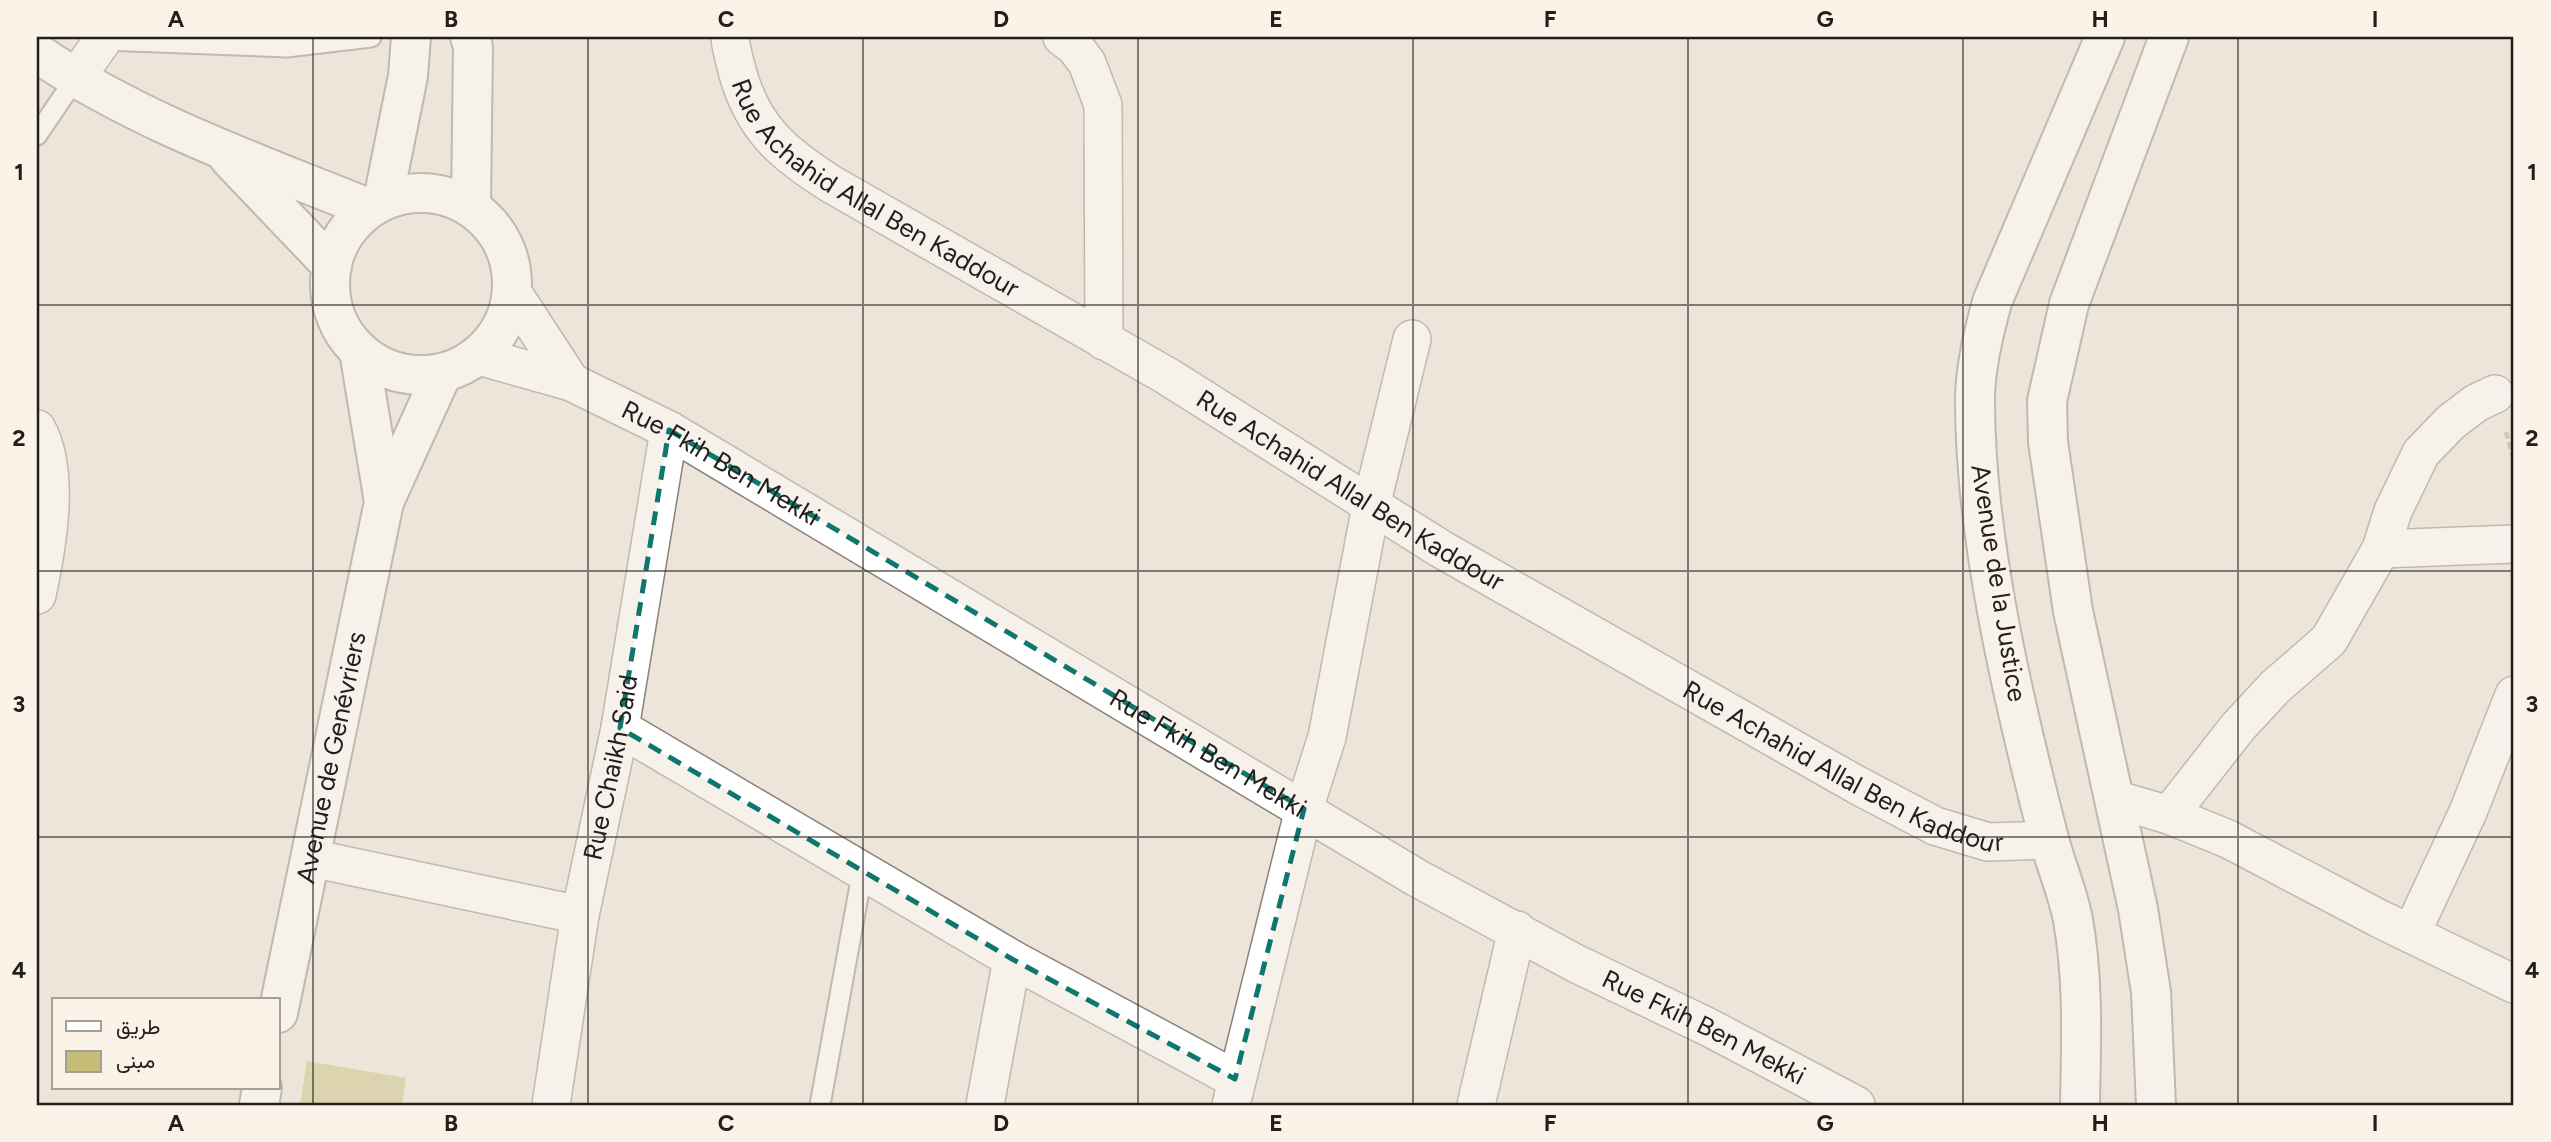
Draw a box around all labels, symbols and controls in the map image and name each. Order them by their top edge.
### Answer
text: A [168,5,185,33]
text: B [444,5,458,33]
text: C [718,5,735,33]
text: D [993,5,1009,33]
text: E [1269,5,1283,33]
text: F [1544,5,1557,33]
text: G [1816,5,1834,33]
text: H [2091,5,2109,33]
text: I [2372,5,2378,33]
street label: Rue Achahid Allal Ben Kaddour [725,74,1025,304]
text: 1 [14,158,24,186]
text: 1 [2527,158,2537,186]
street label: Rue Achahid Allal Ben Kaddour [1190,383,1510,598]
street label: Rue Fkih Ben Mekki [617,393,826,533]
text: 2 [12,424,26,452]
text: 2 [2525,424,2539,452]
street label: Avenue de la Justice [1964,462,2034,704]
street label: Avenue de Genévriers [289,629,373,886]
street label: Rue Chaikh Said [576,672,644,863]
street label: Rue Achahid Allal Ben Kaddour [1677,674,2004,859]
street label: Rue Fkih Ben Mekki [1104,682,1312,824]
text: 3 [13,690,25,718]
text: 3 [2526,690,2538,718]
text: 4 [12,956,26,984]
text: 4 [2525,956,2539,984]
street label: Rue Fkih Ben Mekki [1597,962,1811,1092]
legend [52,998,280,1090]
text: طريق [116,1014,161,1040]
text: مبنى [116,1048,155,1073]
text: A [168,1109,185,1137]
text: B [444,1109,458,1137]
text: C [718,1109,735,1137]
text: D [993,1109,1009,1137]
text: E [1269,1109,1283,1137]
text: F [1544,1109,1557,1137]
text: G [1816,1109,1834,1137]
text: H [2091,1109,2109,1137]
text: I [2372,1109,2378,1137]

